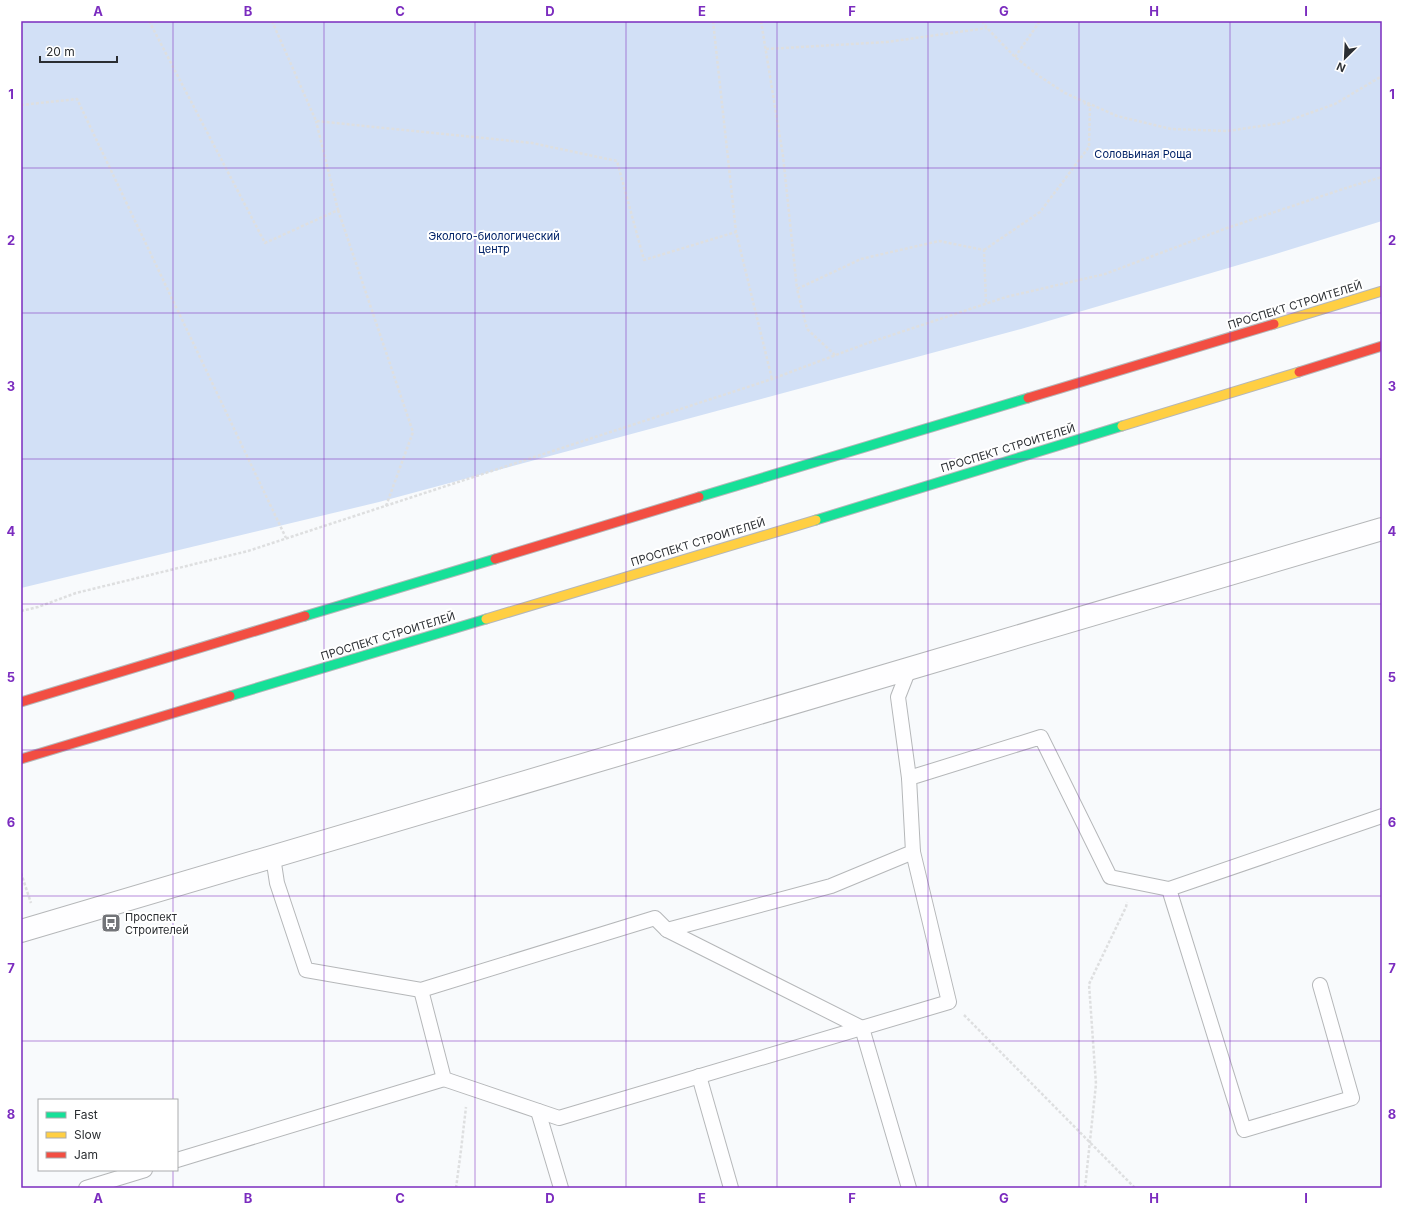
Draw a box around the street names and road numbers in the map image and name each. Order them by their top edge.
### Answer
street label: ПРОСПЕКТ СТРОИТЕЛЕЙ [1226,278,1364,332]
street label: ПРОСПЕКТ СТРОИТЕЛЕЙ [939,421,1077,475]
street label: ПРОСПЕКТ СТРОИТЕЛЕЙ [629,515,767,569]
street label: ПРОСПЕКТ СТРОИТЕЛЕЙ [319,609,457,663]

